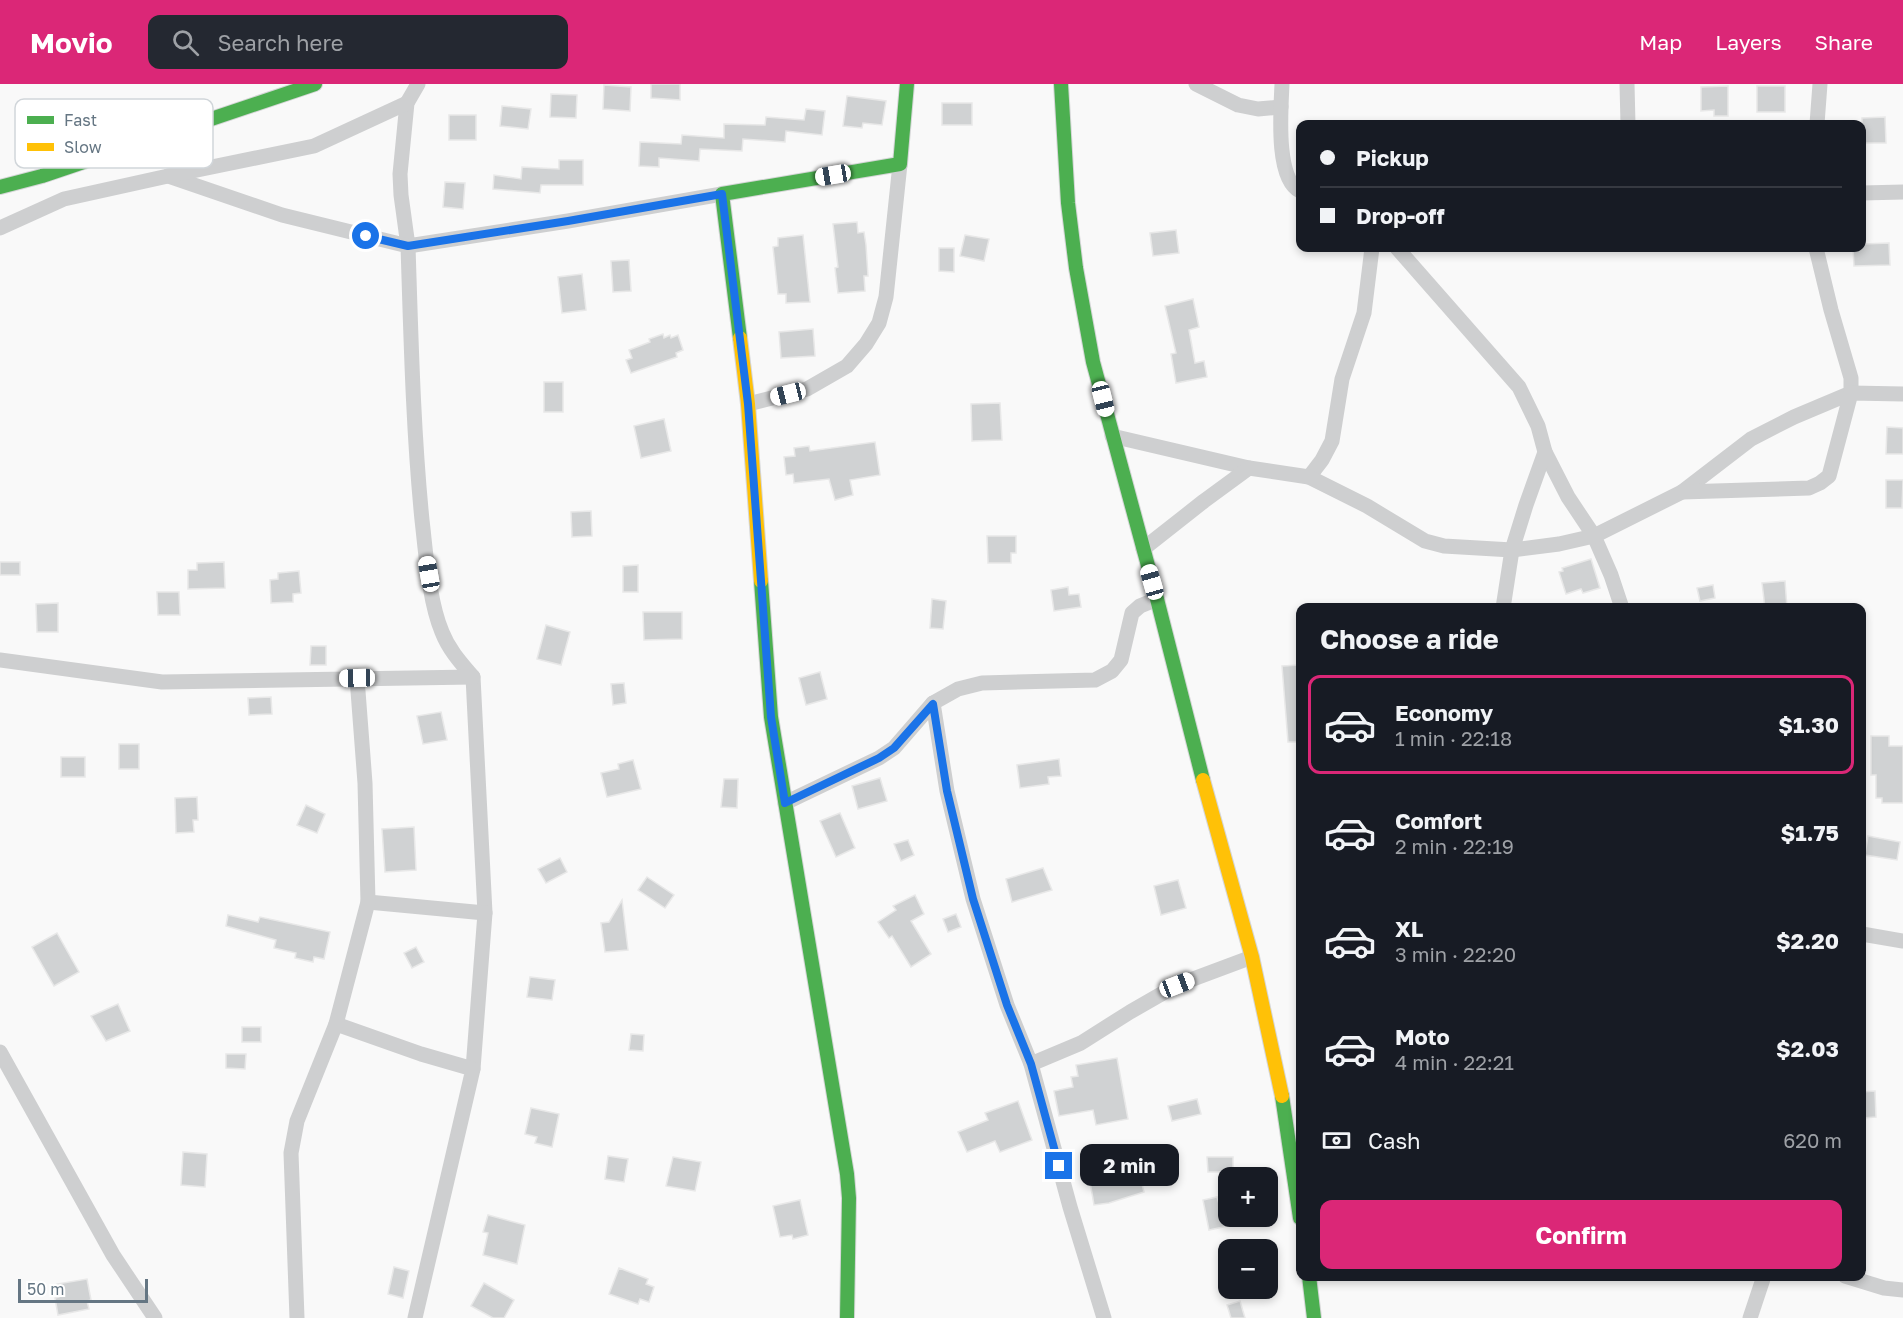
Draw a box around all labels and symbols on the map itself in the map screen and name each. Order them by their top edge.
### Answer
legend [15,99,213,168]
text: Fast [64,110,97,130]
text: Slow [64,137,102,157]
car [814,163,852,187]
route start [352,222,379,249]
car [1090,379,1116,419]
car [768,381,808,407]
car [417,555,441,593]
car [1138,562,1166,602]
car [339,669,375,687]
car [1157,970,1197,1000]
callout: 2 min [1080,1145,1179,1187]
route end [1045,1152,1072,1179]
scale bar [18,1276,148,1304]

